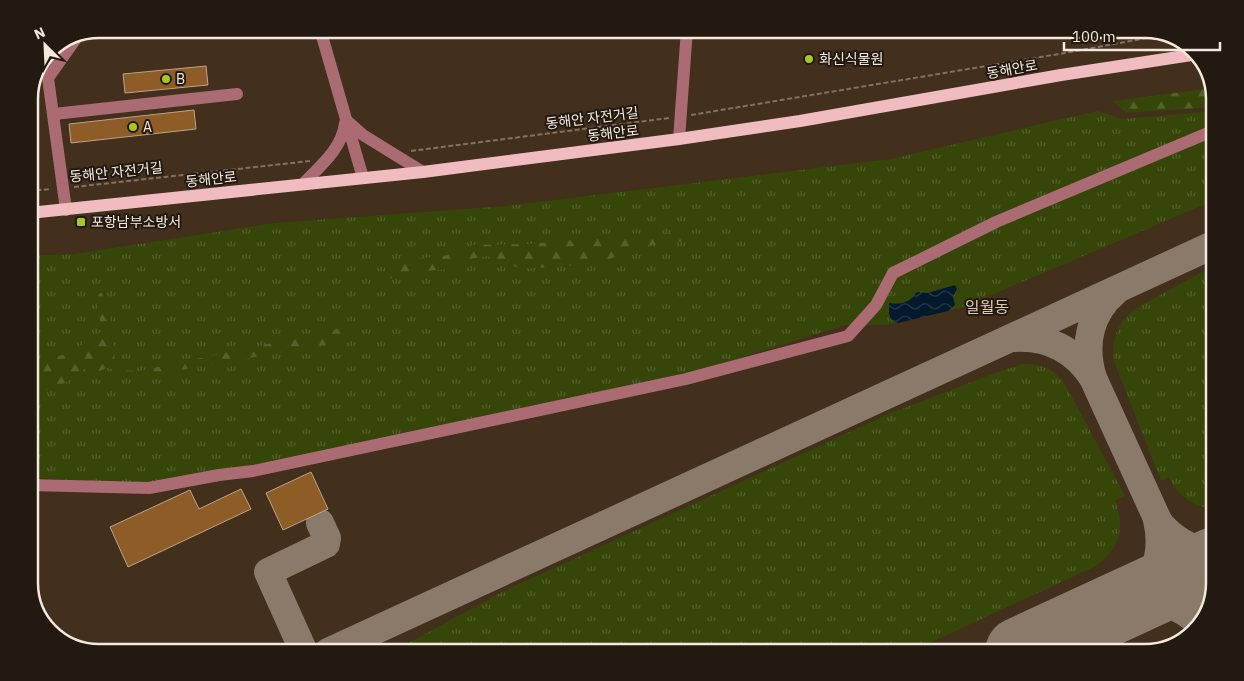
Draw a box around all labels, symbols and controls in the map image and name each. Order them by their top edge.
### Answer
north arrow [20,20,70,70]
scale bar [1064,20,1220,52]
text: N [31,23,48,43]
text: 100 m [1072,27,1116,46]
place label: 화신식물원 [819,50,883,68]
marker: 화신식물원 [803,53,815,65]
street label: 동해안로 [985,56,1039,82]
place label: B [176,70,185,88]
marker: B [160,73,172,85]
street label: 동해안 자전거길 [545,103,639,133]
place label: A [143,118,152,136]
marker: A [127,121,139,133]
street label: 동해안로 [586,121,640,145]
street label: 동해안 자전거길 [69,158,163,186]
street label: 동해안로 [184,167,238,191]
place label: 포항남부소방서 [91,213,181,231]
marker: 포항남부소방서 [75,216,87,228]
district label: 일월동 [965,297,1009,317]

